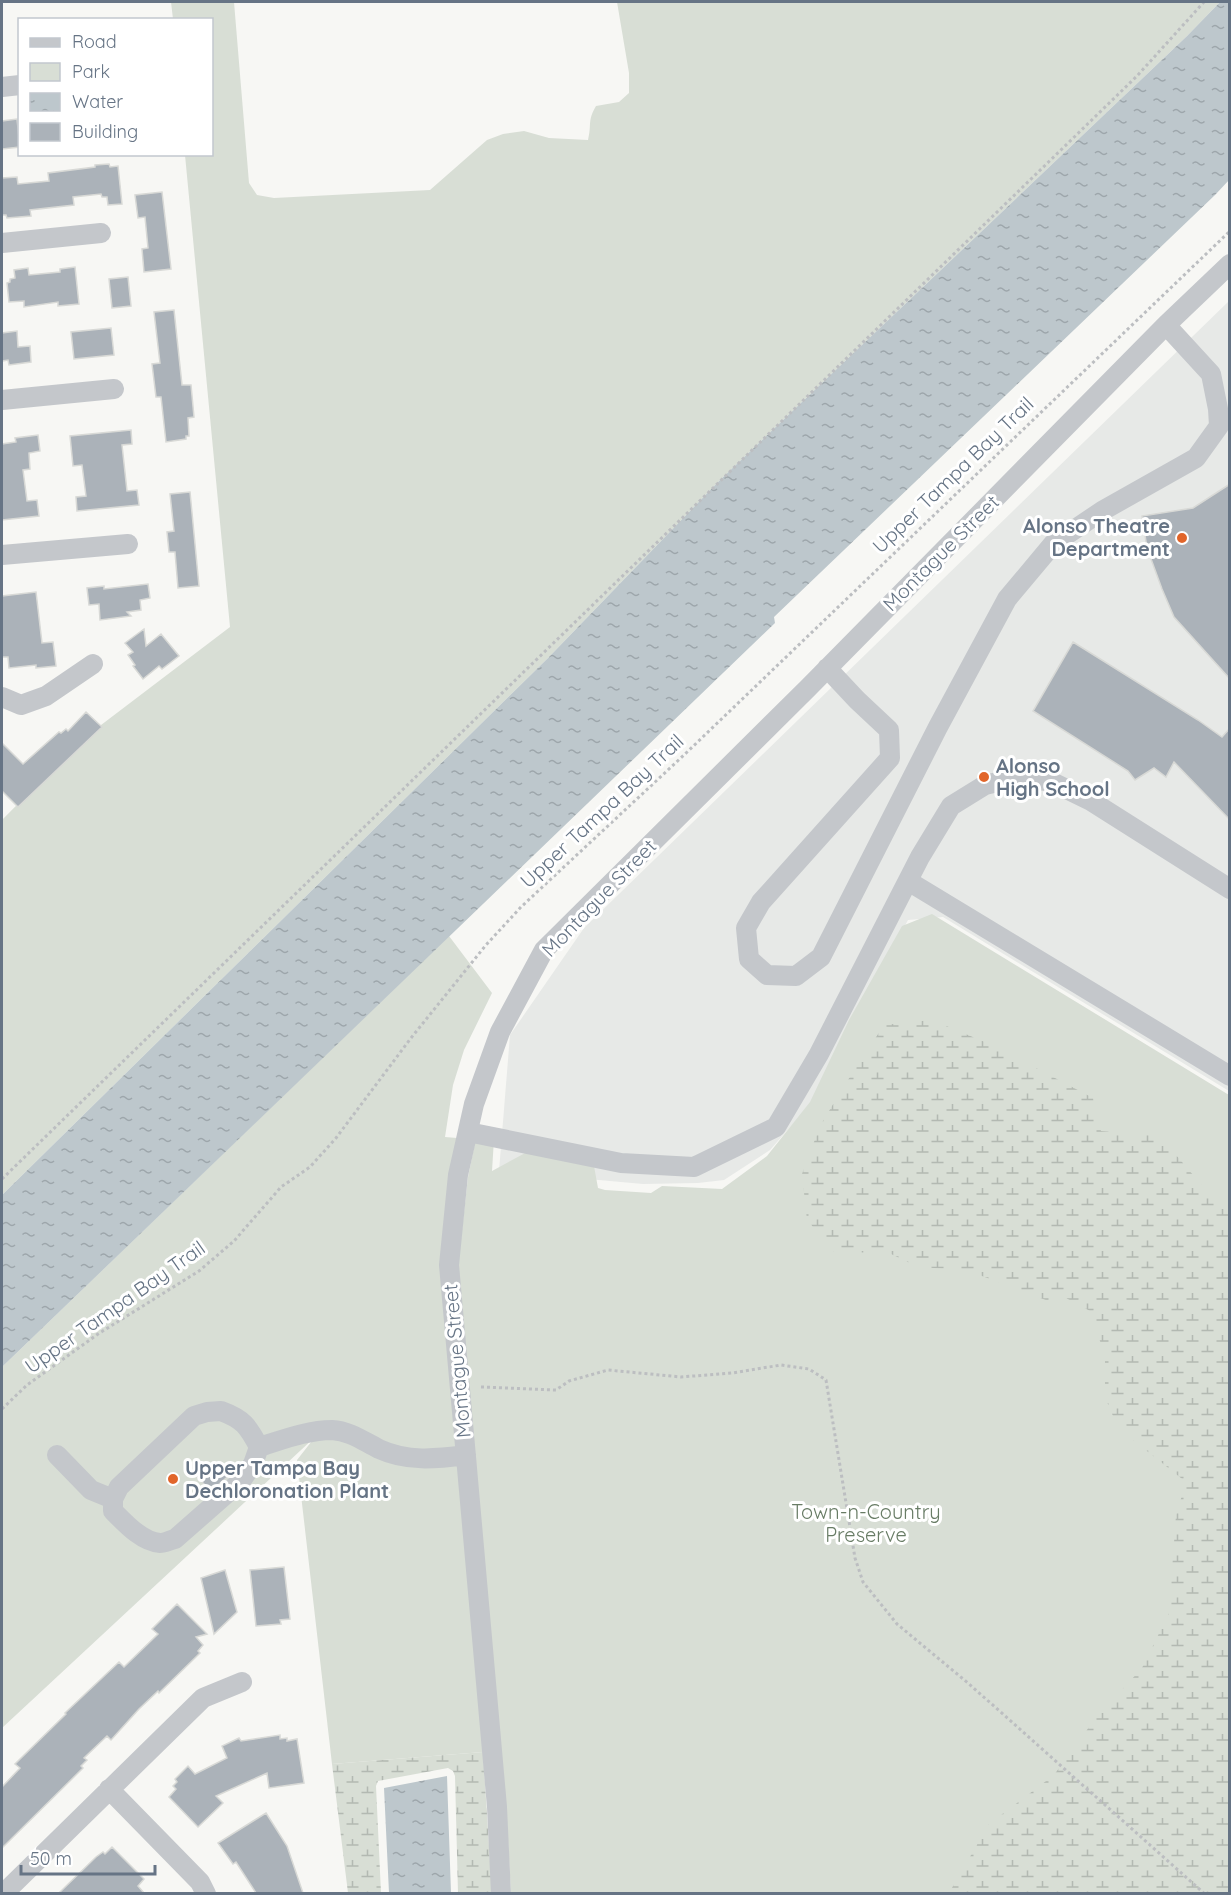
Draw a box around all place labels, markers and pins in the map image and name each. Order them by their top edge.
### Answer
place label: Alonso Theatre Department [1023,513,1170,561]
marker: Alonso Theatre Department [1175,531,1189,545]
place label: Alonso High School [996,753,1110,801]
marker: Alonso High School [977,770,991,784]
place label: Upper Tampa Bay Dechloronation Plant [185,1455,389,1503]
marker: Upper Tampa Bay Dechloronation Plant [166,1472,180,1486]

